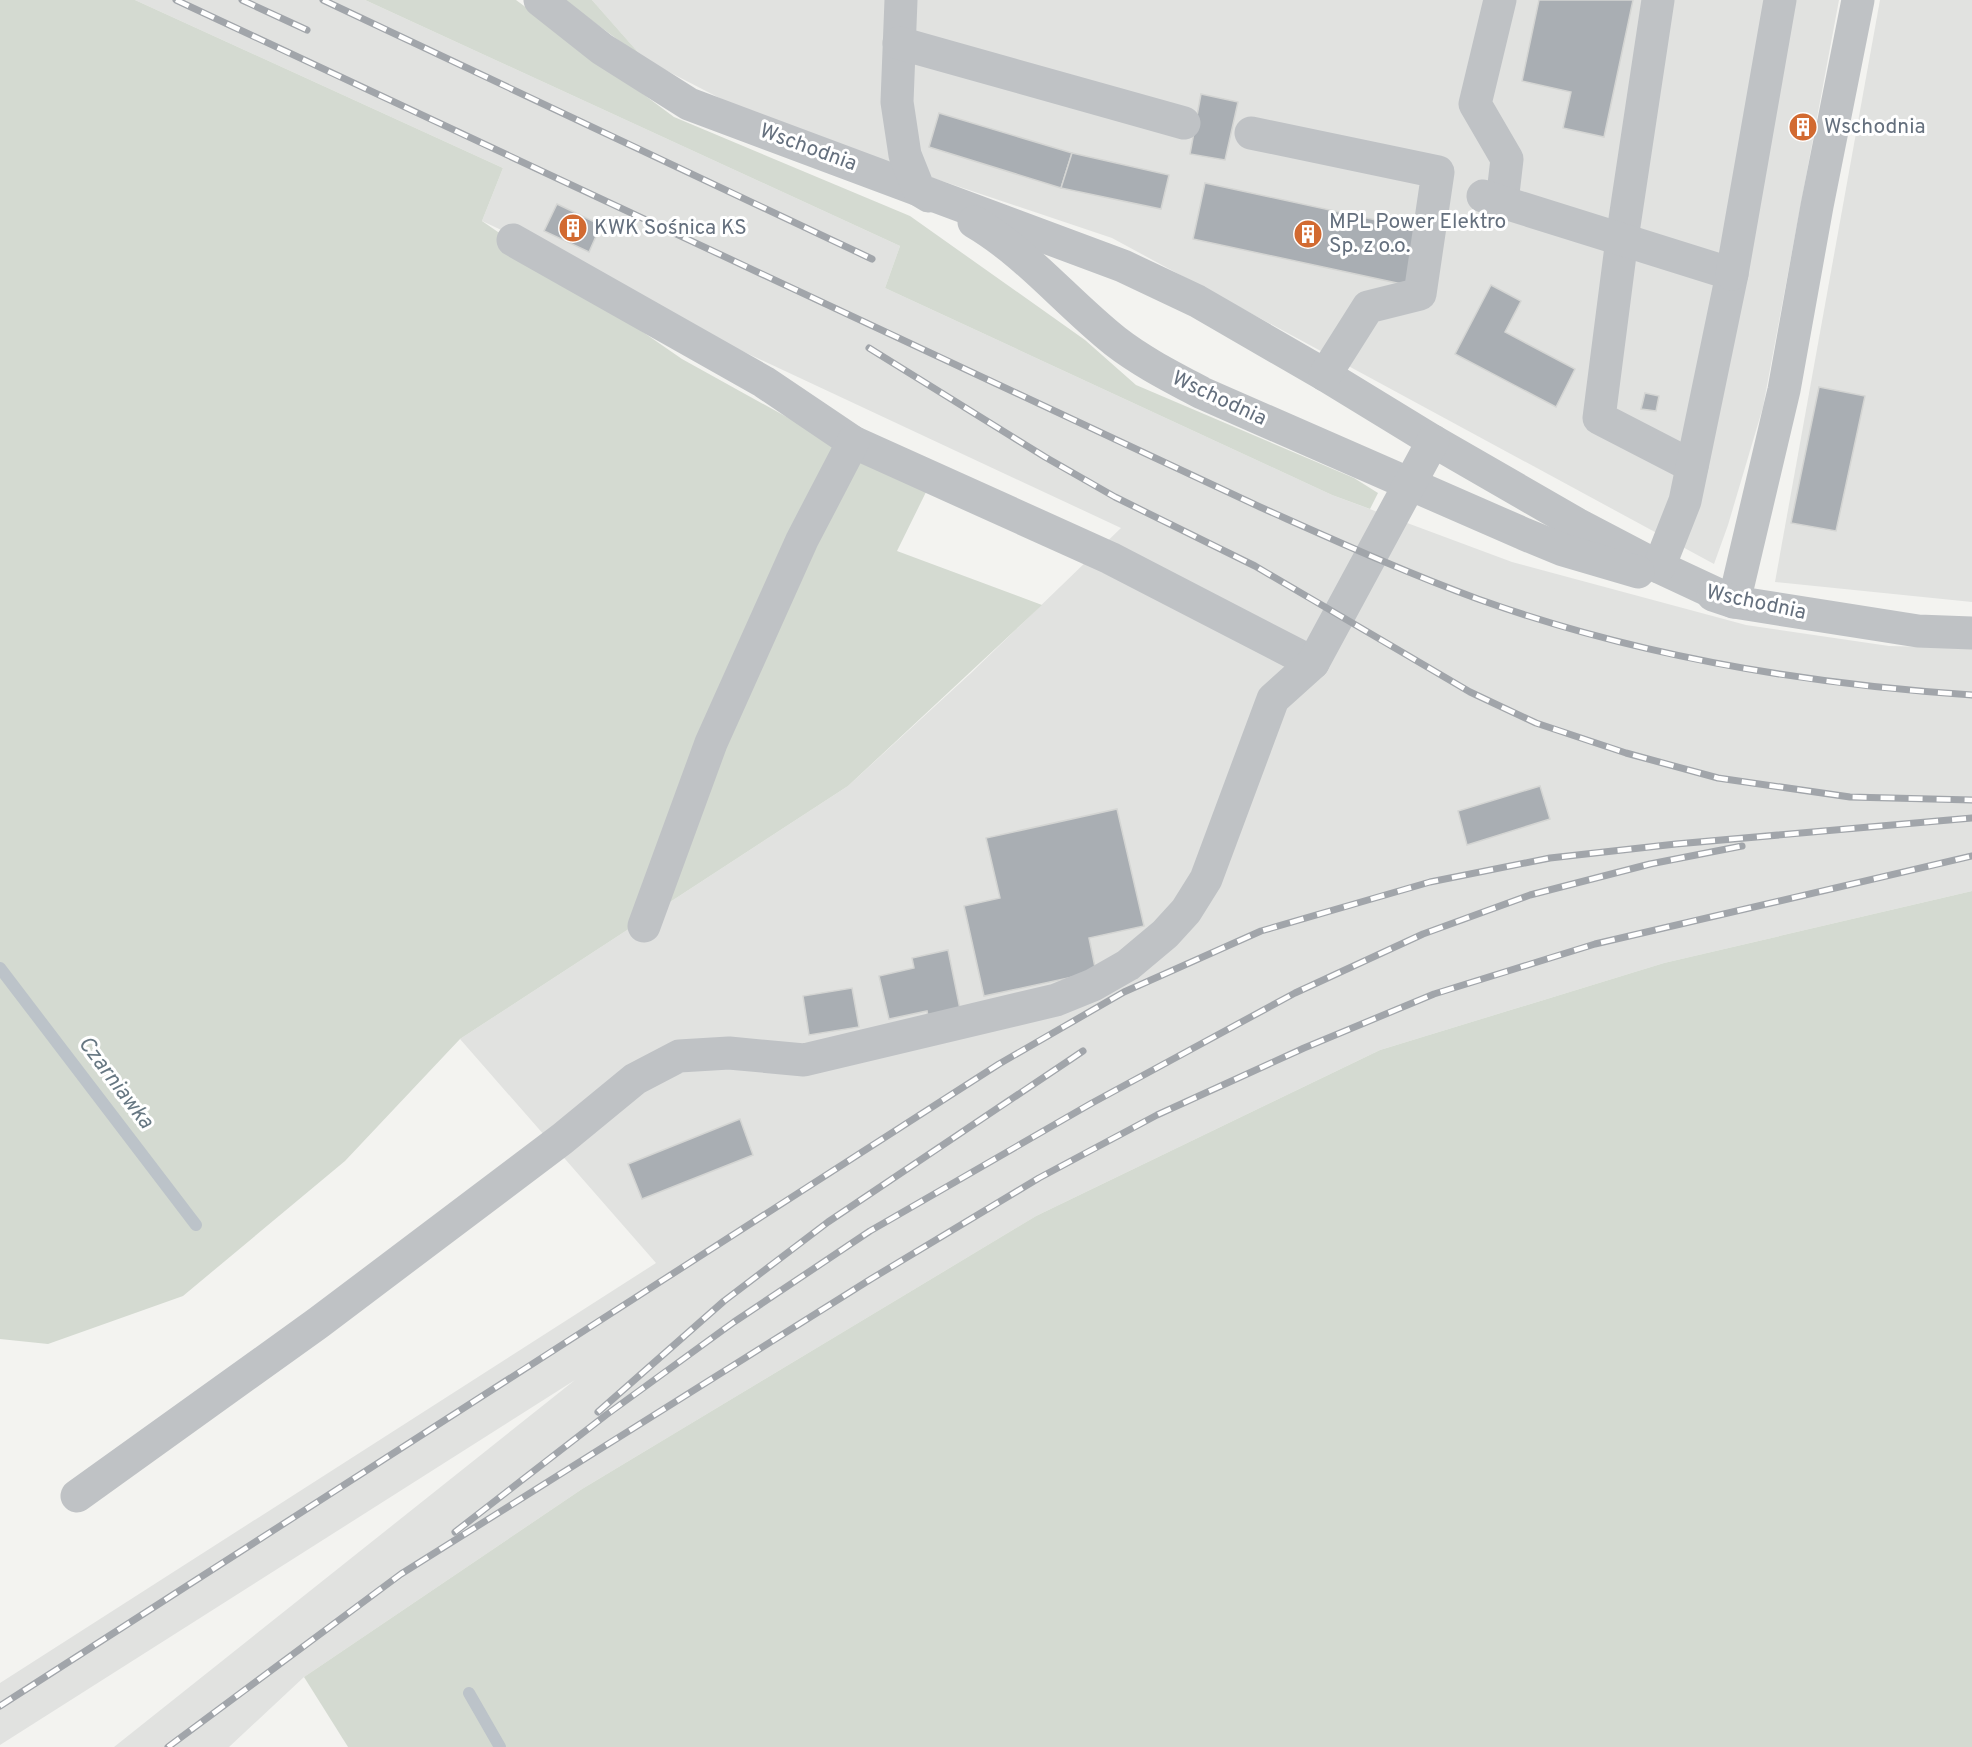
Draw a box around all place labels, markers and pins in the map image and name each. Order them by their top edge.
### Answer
building icon: Wschodnia [1787,111,1819,143]
place label: Wschodnia [1824,114,1926,141]
place label: MPL Power Elektro Sp. z o.o. [1329,209,1506,260]
building icon: KWK Sośnica KS [557,212,589,244]
place label: KWK Sośnica KS [594,215,747,242]
building icon: MPL Power Elektro Sp. z o.o. [1292,218,1324,250]

